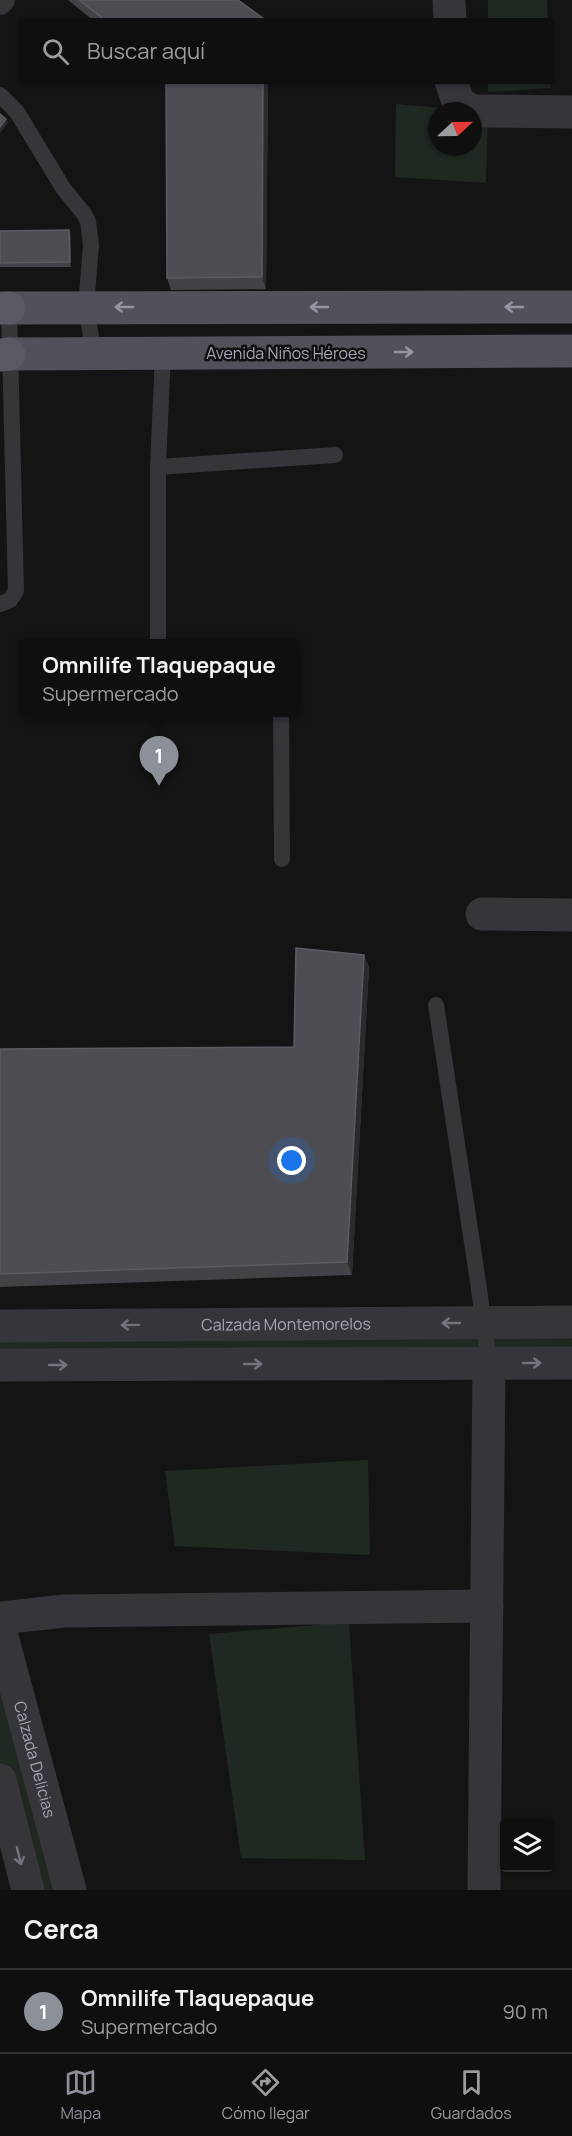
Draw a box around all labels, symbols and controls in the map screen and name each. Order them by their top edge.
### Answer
search box [18,18,554,84]
icon: search [39,35,72,68]
text: Buscar aquí [87,36,205,66]
north arrow [428,102,482,156]
one-way arrow [114,301,134,313]
one-way arrow [309,301,329,313]
one-way arrow [504,301,524,313]
street label: Avenida Niños Héroes [206,342,366,364]
one-way arrow [393,346,413,358]
popup [18,639,300,717]
text: Omnilife Tlaquepaque [42,650,276,680]
text: Supermercado [42,680,179,707]
pin: 1 [140,736,178,786]
your location [277,1146,306,1175]
street label: Calzada Montemorelos [201,1312,371,1336]
one-way arrow [441,1317,461,1329]
one-way arrow [120,1319,140,1331]
one-way arrow [522,1357,542,1369]
one-way arrow [243,1358,263,1370]
one-way arrow [48,1359,68,1371]
street label: Calzada Delicias [9,1699,61,1820]
map controls [500,1818,554,1872]
button: layers [500,1818,554,1872]
one-way arrow [14,1846,26,1865]
text: Cerca [24,1911,99,1947]
text: Omnilife Tlaquepaque [81,1983,314,2013]
text: 1 [39,1998,48,2025]
text: 90 m [502,1998,548,2025]
text: Supermercado [81,2013,217,2040]
tab: Mapa [60,2066,101,2124]
tab: Cómo llegar [222,2066,310,2124]
tab: Guardados [431,2066,512,2124]

